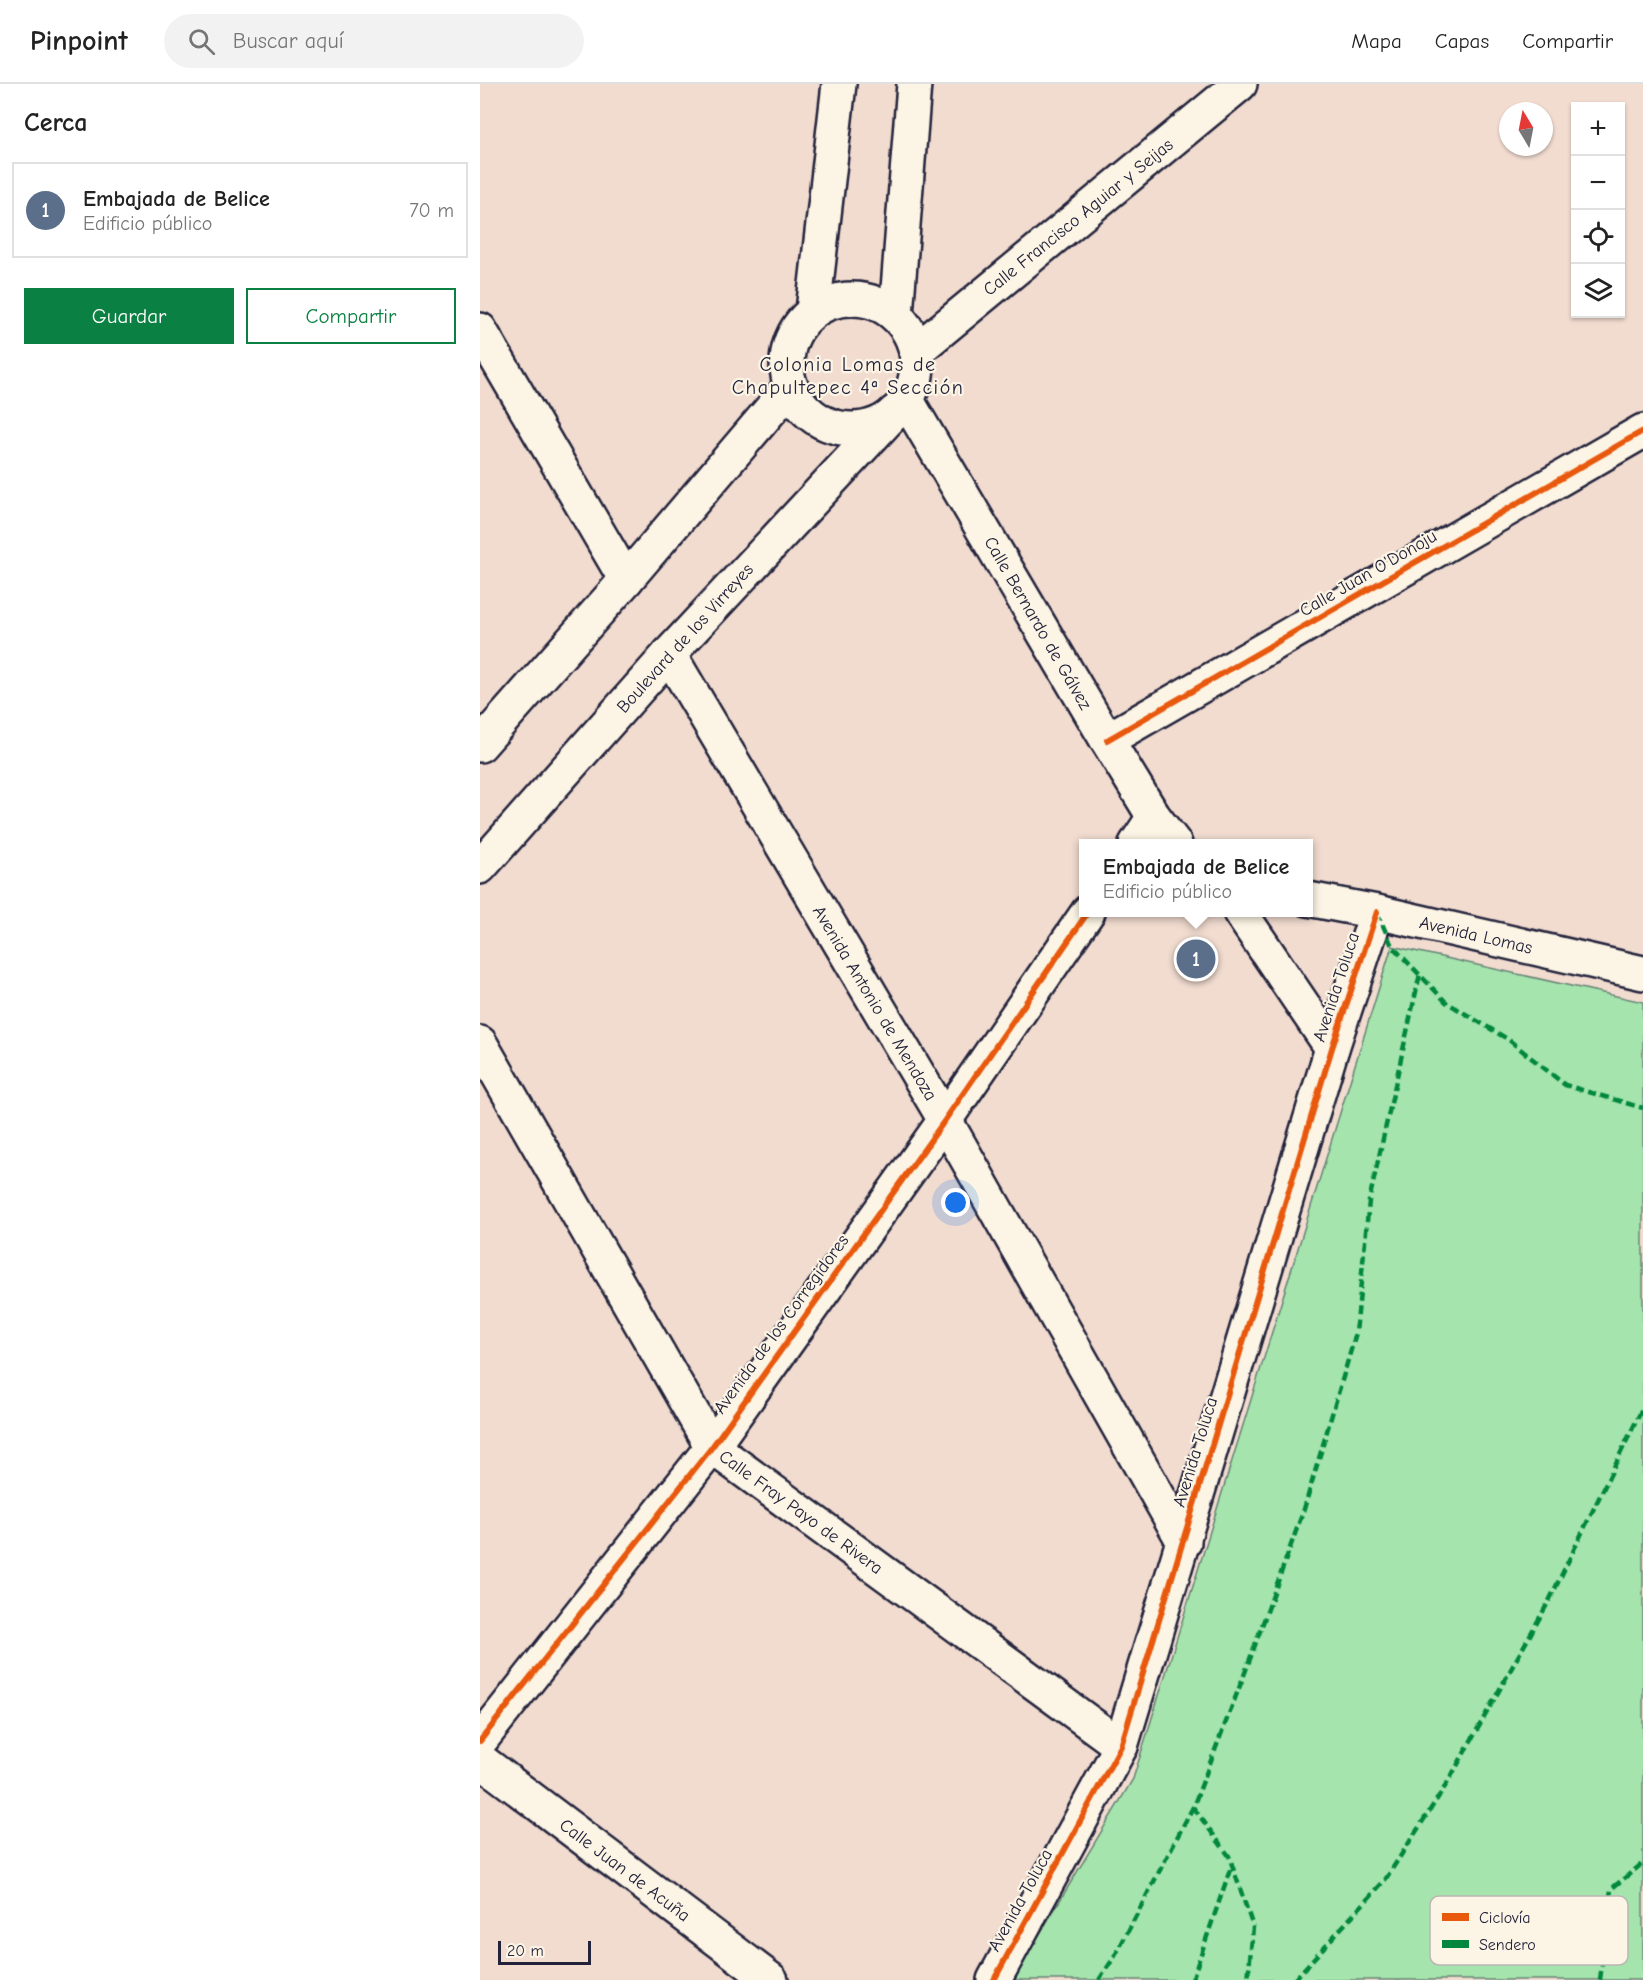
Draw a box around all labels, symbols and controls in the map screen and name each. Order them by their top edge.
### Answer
search box [164,14,584,68]
text: Pinpoint [30,25,128,57]
icon: search [185,25,218,58]
text: Buscar aquí [233,28,344,54]
text: Mapa [1351,29,1402,53]
text: Capas [1435,29,1489,53]
text: Compartir [1522,29,1613,53]
north arrow [1499,102,1553,156]
map controls [1571,102,1625,318]
button: + [1571,102,1625,156]
text: Cerca [24,108,88,138]
street label: Calle Francisco Aguiar y Seijas [979,134,1177,300]
button: − [1571,156,1625,210]
text: Embajada de Belice [83,186,270,212]
text: 1 [42,199,49,222]
text: 70 m [409,199,454,222]
button: locate [1571,210,1625,264]
text: Edificio público [83,212,212,235]
button: layers [1571,264,1625,318]
button: Guardar [24,288,234,344]
button: Compartir [246,288,456,344]
district label: Colonia Lomas de Chapultepec 4ª Sección [732,353,964,399]
street label: Calle Juan O'Donoju [1296,526,1440,621]
street label: Calle Bernardo de Gálvez [979,533,1096,714]
street label: Boulevard de los Virreyes [613,559,758,717]
popup [1079,839,1313,917]
text: Embajada de Belice [1103,854,1289,880]
text: Edificio público [1103,880,1232,903]
street label: Avenida Antonio de Mendoza [808,902,941,1104]
street label: Avenida Lomas [1417,912,1534,959]
street label: Avenida Toluca [1309,930,1364,1045]
pin: 1 [1176,936,1216,982]
your location [941,1188,970,1217]
street label: Avenida de los Corregidores [709,1231,854,1418]
street label: Avenida Toluca [1169,1395,1222,1510]
street label: Calle Fray Payo de Rivera [715,1446,887,1579]
street label: Calle Juan de Acuña [555,1814,694,1926]
street label: Avenida Toluca [984,1845,1057,1955]
legend [1430,1896,1628,1965]
text: Ciclovía [1479,1909,1531,1927]
text: Sendero [1479,1936,1536,1954]
scale bar [498,1938,591,1966]
text: 20 m [507,1942,544,1960]

